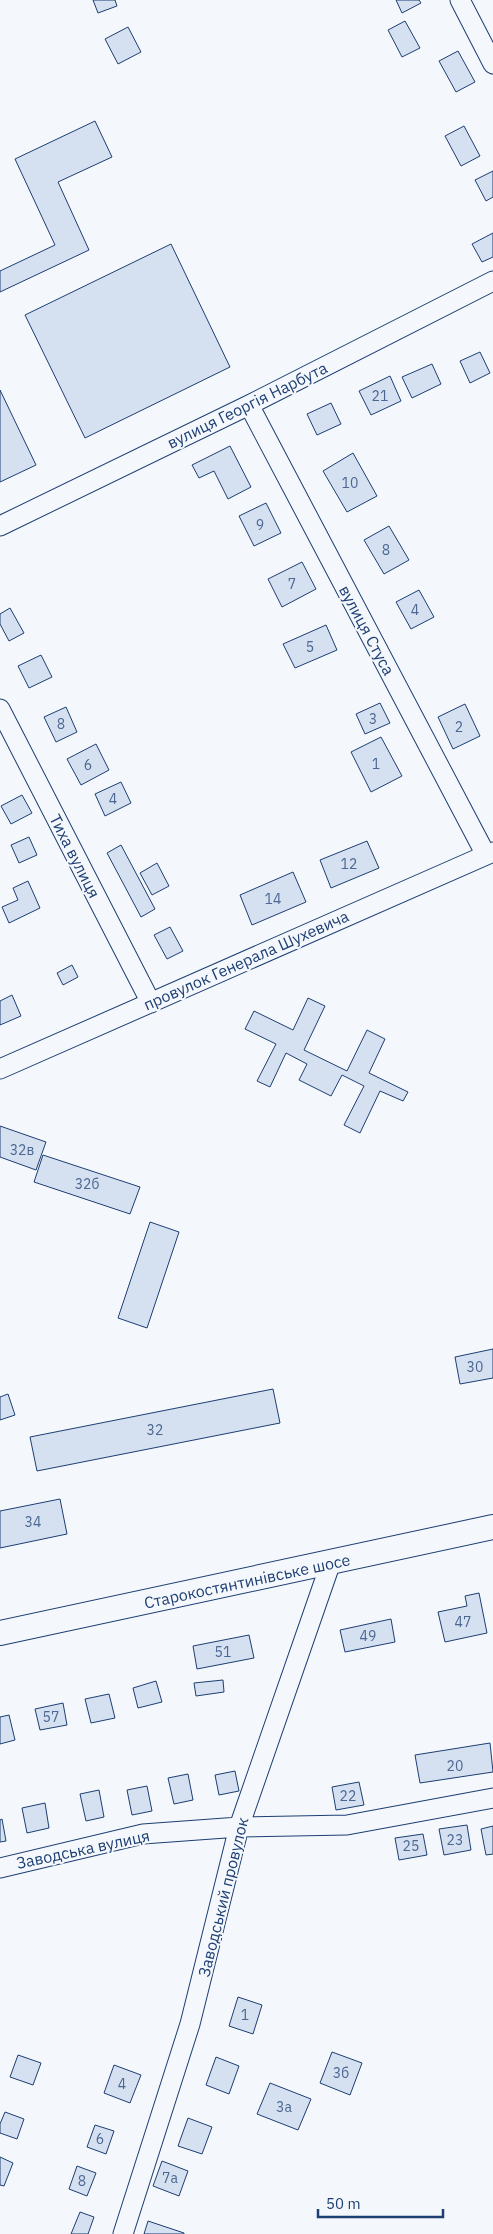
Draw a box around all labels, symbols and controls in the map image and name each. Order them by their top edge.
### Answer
street label: вулиця Георгія Нарбута [164,357,331,453]
house number: 21 [372,387,388,405]
house number: 10 [342,474,358,492]
house number: 9 [256,516,264,534]
house number: 8 [382,541,390,559]
house number: 7 [288,575,296,593]
street label: вулиця Стуса [335,582,399,679]
house number: 4 [411,601,419,619]
house number: 5 [306,638,314,656]
house number: 3 [369,710,377,728]
house number: 8 [57,715,65,733]
house number: 2 [455,718,463,736]
house number: 1 [372,755,380,773]
house number: 6 [84,756,92,774]
house number: 4 [109,790,117,808]
street label: Тиха вулиця [45,811,105,901]
house number: 12 [341,855,357,873]
house number: 14 [265,890,281,908]
street label: провулок Генерала Шухевича [140,905,352,1014]
house number: 32в [10,1141,34,1159]
house number: 32б [75,1175,99,1193]
house number: 30 [467,1358,483,1376]
house number: 32 [147,1421,163,1439]
house number: 34 [25,1513,41,1531]
street label: Старокостянтинівське шосе [142,1549,352,1613]
house number: 47 [455,1613,471,1631]
house number: 49 [360,1627,376,1645]
house number: 51 [215,1643,231,1661]
house number: 57 [43,1708,59,1726]
house number: 20 [447,1757,463,1775]
house number: 22 [340,1787,356,1805]
street label: Заводський провулок [193,1815,253,1979]
street label: Заводська вулиця [14,1825,152,1873]
house number: 23 [447,1831,463,1849]
house number: 25 [403,1837,419,1855]
house number: 1 [241,2006,249,2024]
house number: 3б [333,2064,349,2082]
house number: 4 [118,2075,126,2093]
house number: 3а [276,2098,292,2116]
house number: 6 [96,2130,104,2148]
house number: 7а [162,2169,178,2187]
house number: 8 [78,2172,86,2190]
scale bar [318,2186,443,2218]
text: 50 m [326,2194,361,2213]

